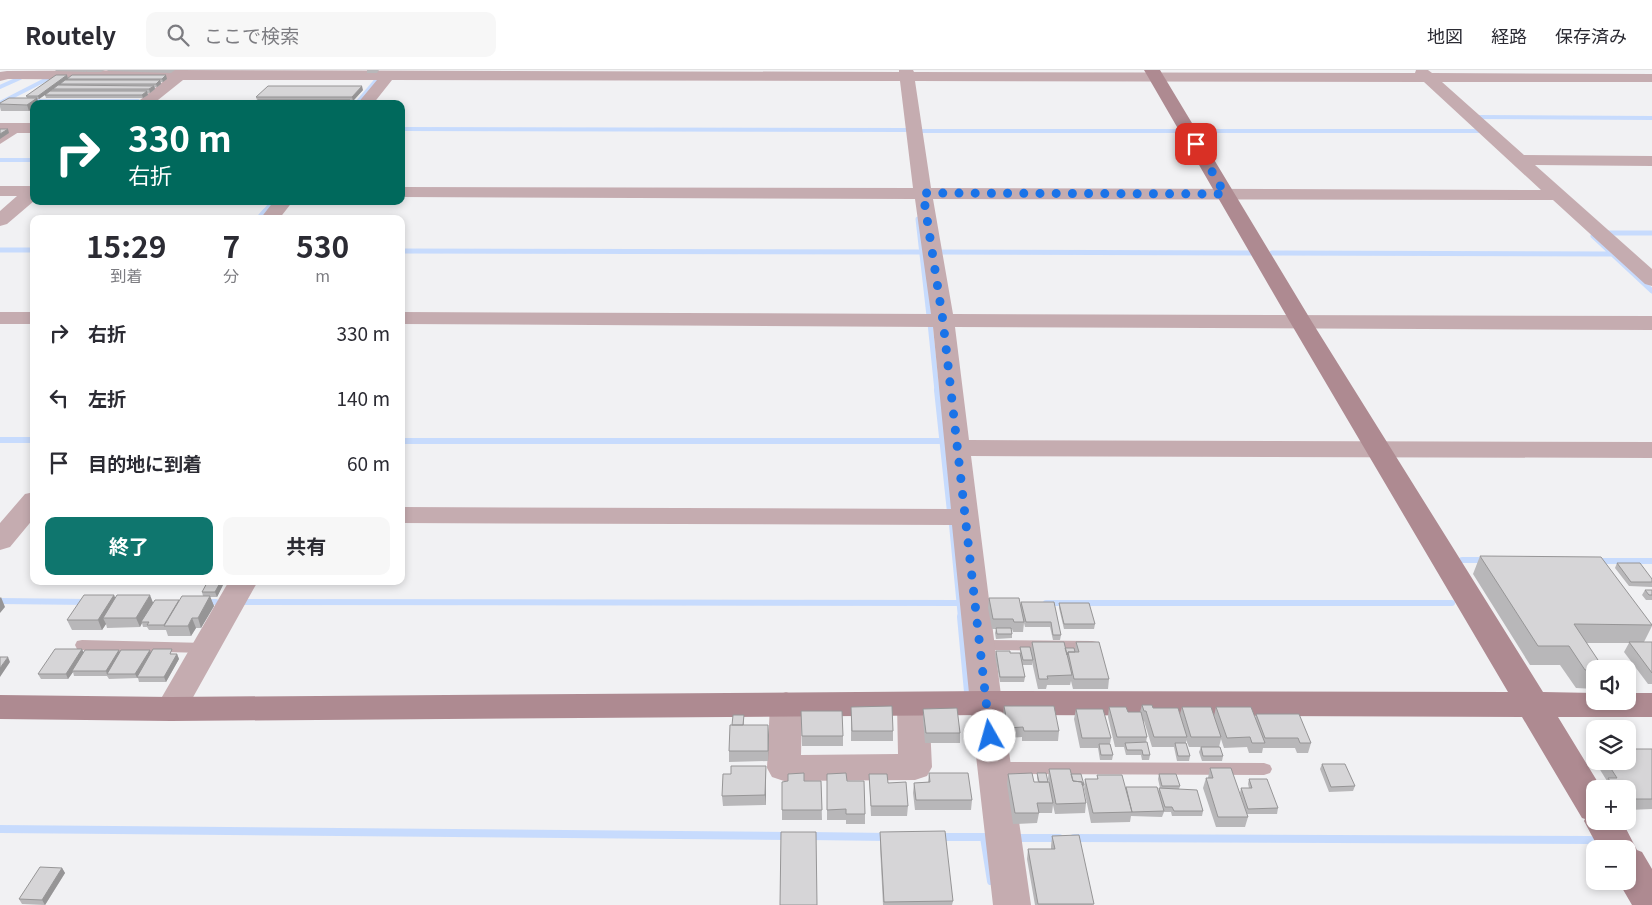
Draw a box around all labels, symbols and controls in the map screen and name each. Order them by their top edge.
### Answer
search box [146,12,496,57]
text: Routely [25,17,116,52]
icon: search [164,21,192,49]
text: ここで検索 [204,21,299,48]
text: 地図 [1427,22,1463,48]
text: 経路 [1491,22,1527,48]
text: 保存済み [1555,22,1627,48]
text: 330 m [128,111,232,162]
icon: right [45,120,110,185]
pin [1175,123,1217,165]
icon: arrive [1182,130,1210,158]
text: 右折 [128,158,172,190]
text: 15:29 [86,223,166,267]
text: 7 [222,223,240,267]
text: 530 [296,223,349,267]
text: 到着 [110,263,142,287]
text: 分 [223,263,239,287]
text: m [315,263,330,287]
icon: right [45,319,73,347]
text: 右折 [88,319,126,346]
text: 330 m [337,319,390,346]
icon: left [45,384,73,412]
text: 左折 [88,384,126,411]
text: 140 m [337,384,390,411]
icon: arrive [45,449,73,477]
text: 目的地に到着 [88,449,202,476]
text: 60 m [347,449,390,476]
button: 終了 [45,517,213,575]
button: 共有 [223,517,390,575]
map controls [1586,660,1636,890]
button: sound [1586,660,1636,710]
position arrow [963,709,1015,761]
button: layers [1586,720,1636,770]
button: + [1586,780,1636,830]
button: − [1586,840,1636,890]

